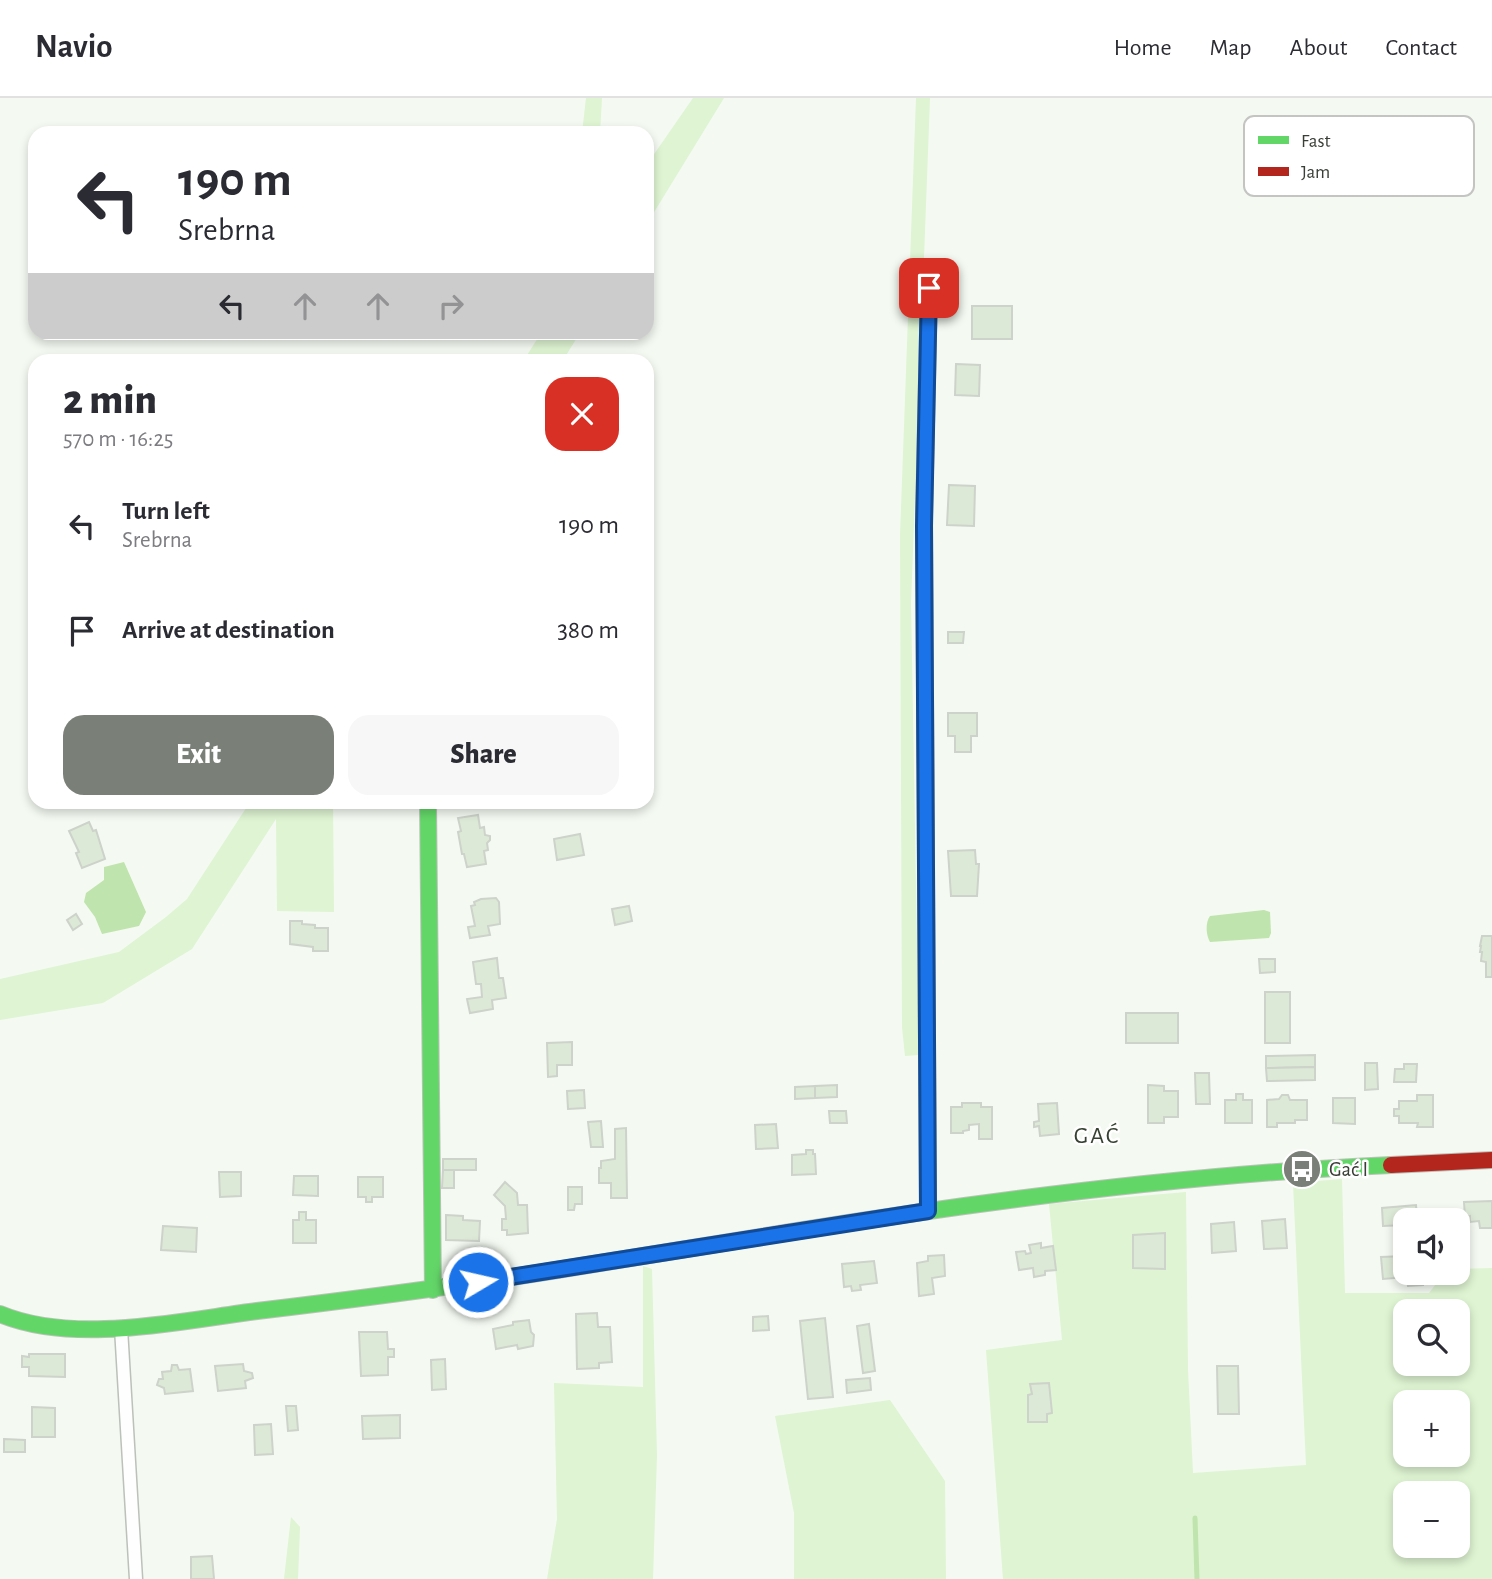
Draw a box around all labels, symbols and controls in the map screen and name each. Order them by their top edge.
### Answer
text: Navio [35,31,113,64]
text: Home [1114,36,1172,60]
text: Map [1210,36,1252,60]
text: About [1290,36,1347,60]
text: Contact [1385,36,1457,60]
legend [1244,116,1474,196]
text: Fast [1301,132,1331,151]
icon: left [63,154,154,245]
text: 190 m [178,156,292,205]
text: Jam [1301,163,1330,182]
text: Srebrna [178,214,276,246]
pin [899,258,959,318]
icon: arrive [910,269,948,307]
icon: left [213,287,251,325]
icon: ahead [286,287,324,325]
icon: ahead [359,287,397,325]
icon: right [432,287,470,325]
button: close [545,377,619,451]
text: 2 min [63,379,157,421]
text: 570 m · 16:25 [63,428,173,451]
text: Turn left [122,498,210,524]
icon: left [63,507,101,545]
text: 190 m [559,512,619,538]
text: Srebrna [122,529,192,552]
icon: arrive [63,612,101,650]
text: Arrive at destination [122,617,335,643]
text: 380 m [557,617,619,643]
button: Exit [63,715,334,795]
button: Share [348,715,619,795]
district label: GAĆ [1074,1122,1120,1148]
bus stop icon: Gać I [1281,1148,1323,1190]
place label: Gać I [1329,1159,1368,1180]
map controls [1393,1208,1470,1558]
button: sound [1393,1208,1470,1285]
position arrow [441,1245,515,1319]
button: search [1393,1299,1470,1376]
button: + [1393,1390,1470,1467]
button: − [1393,1481,1470,1558]

